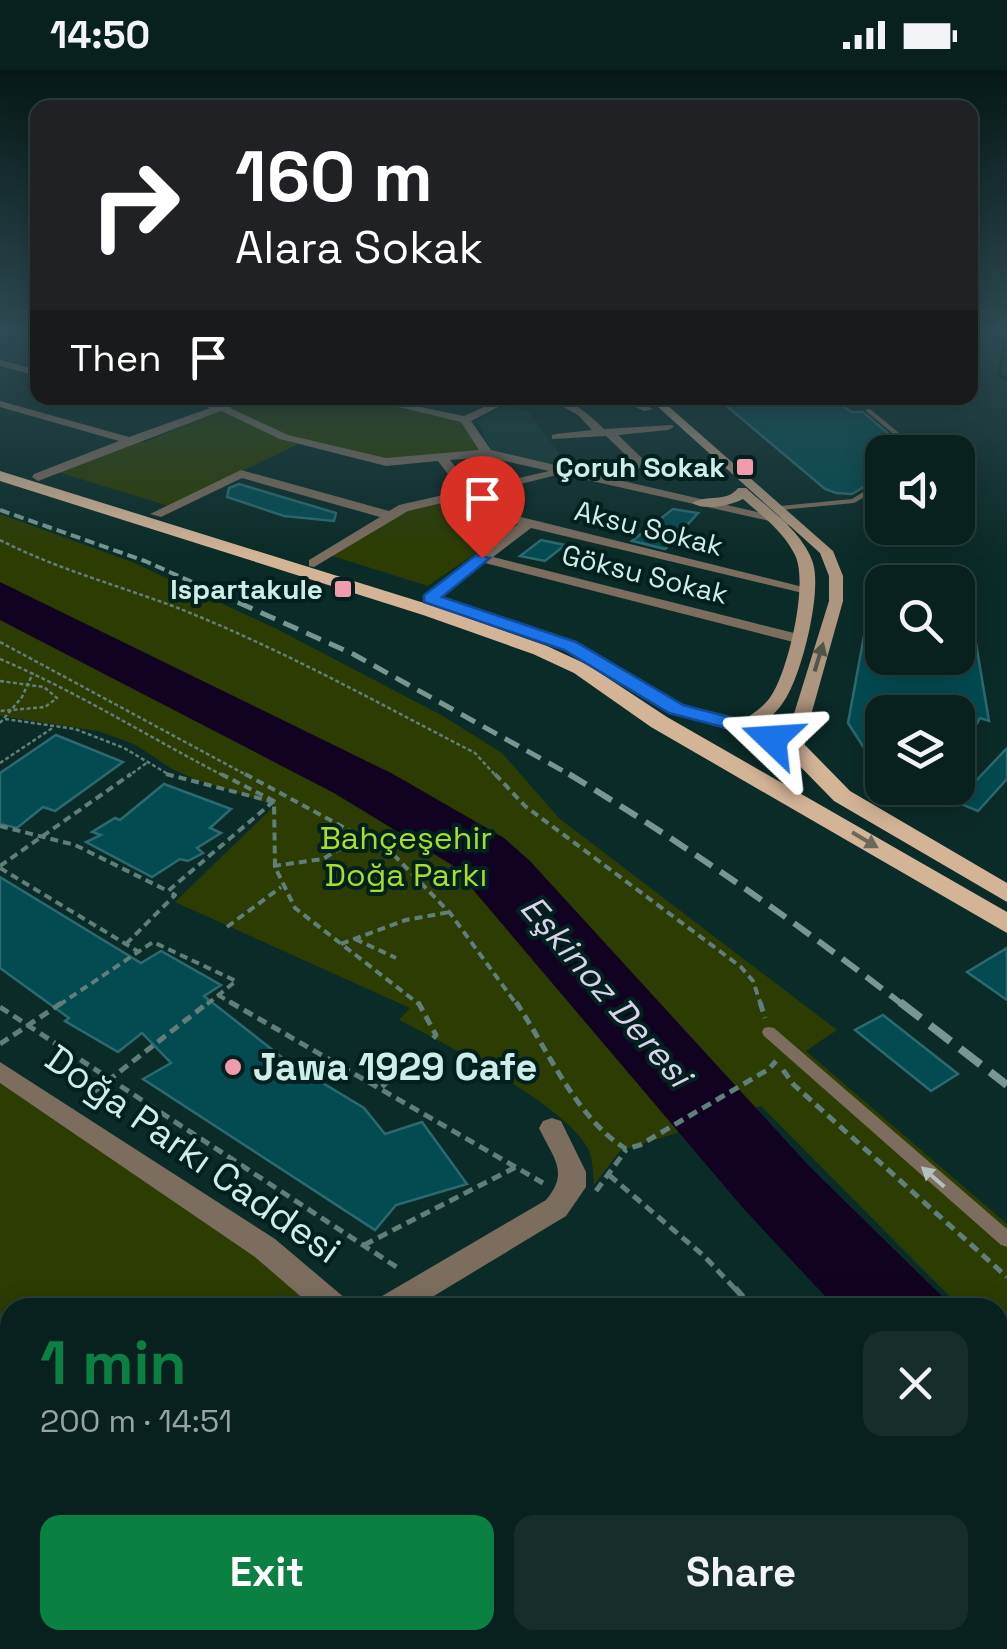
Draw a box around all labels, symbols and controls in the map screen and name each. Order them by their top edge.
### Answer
text: 14:50 [50,11,150,59]
text: 160 m [235,132,433,221]
icon: right [70,140,200,270]
text: Alara Sokak [235,219,483,276]
icon: arrive [181,330,236,385]
text: Then [70,334,161,382]
map controls [865,435,975,805]
button: sound [865,435,975,545]
place label: Çoruh Sokak [556,449,725,485]
pin [440,456,525,559]
marker: Çoruh Sokak [734,456,756,478]
icon: arrive [455,471,510,526]
street label: Aksu Sokak [571,492,727,564]
street label: Göksu Sokak [558,536,732,612]
button: search [865,565,975,675]
place label: Ispartakule [170,571,323,607]
marker: Ispartakule [332,578,354,600]
one-way arrow [813,642,828,672]
position arrow [720,687,824,791]
button: layers [865,695,975,805]
park label: Bahçeşehir Doğa Parkı [320,818,492,895]
one-way arrow [851,831,879,848]
water label: Eşkinoz Deresi [511,886,704,1099]
street label: Doğa Parkı Caddesi [36,1034,350,1274]
place label: Jawa 1929 Cafe [253,1043,537,1091]
marker: Jawa 1929 Cafe [222,1056,244,1078]
one-way arrow [921,1166,946,1188]
text: 1 min [40,1325,187,1402]
button: close [863,1331,968,1436]
text: 200 m · 14:51 [40,1401,232,1441]
button: Exit [40,1515,494,1630]
button: Share [514,1515,968,1630]

